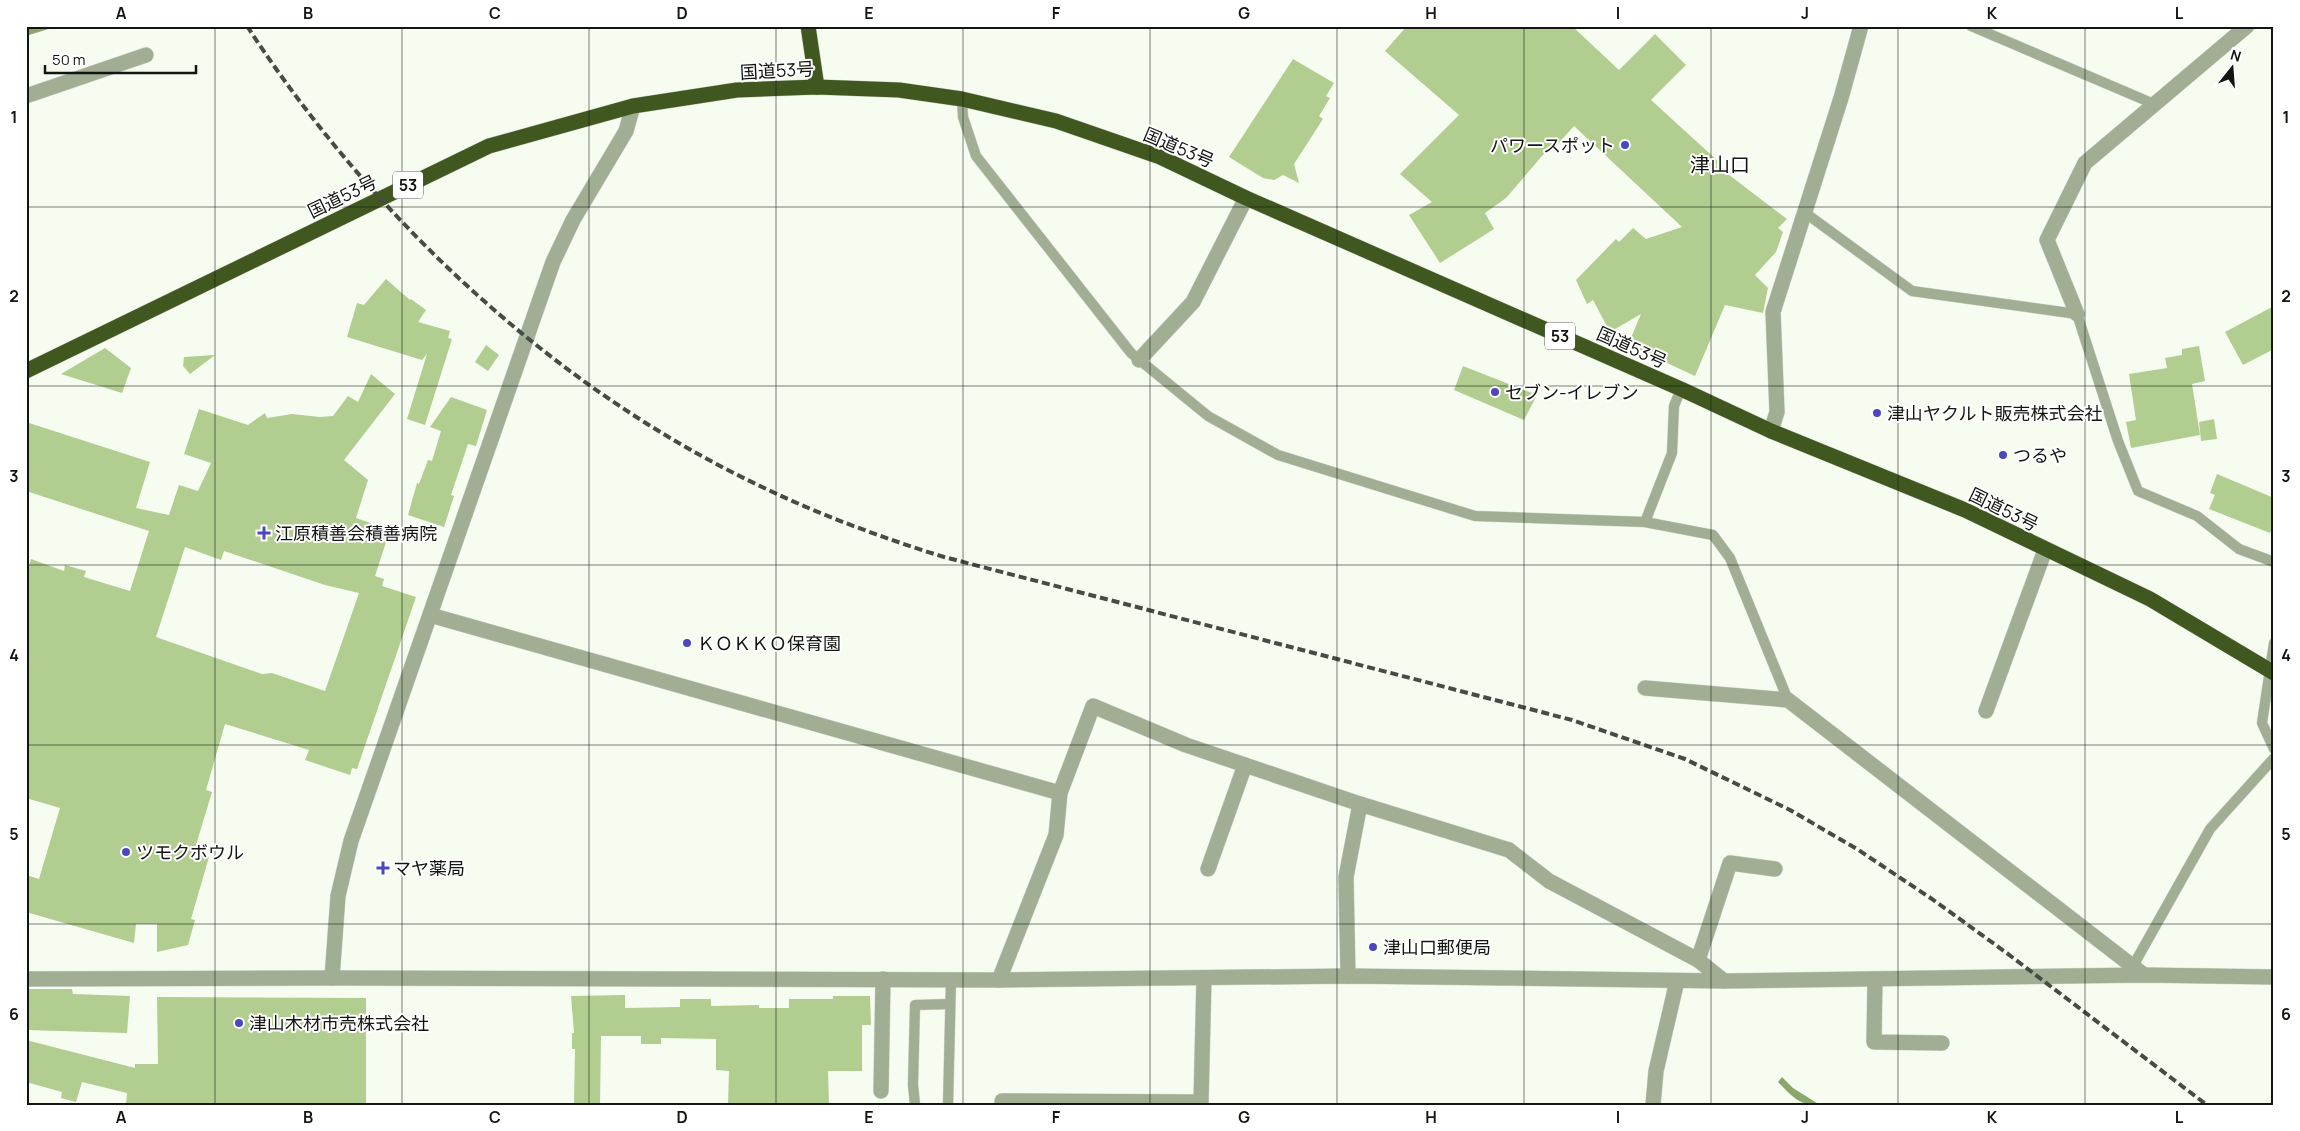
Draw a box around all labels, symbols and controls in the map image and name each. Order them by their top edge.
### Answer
text: A [116,2,127,24]
text: B [303,2,313,24]
text: C [489,2,501,24]
text: D [676,2,688,24]
text: E [864,2,874,24]
text: F [1052,2,1061,24]
text: G [1238,2,1250,24]
text: H [1425,2,1437,24]
text: I [1616,2,1620,24]
text: J [1801,2,1809,24]
text: K [1987,2,1998,24]
text: L [2175,2,2184,24]
scale bar [45,42,196,74]
north arrow [2208,42,2258,92]
text: N [2228,45,2244,66]
text: 50 m [52,49,86,70]
street label: 国道53号 [739,56,815,84]
text: 1 [10,106,18,128]
text: 1 [2282,106,2290,128]
street label: 国道53号 [1140,121,1218,173]
place label: パワースポット [1490,133,1615,157]
marker: パワースポット [1619,139,1631,151]
district label: 津山口 [1690,151,1750,178]
street label: 国道53号 [303,169,381,223]
road number: 53 [393,172,423,198]
text: 2 [9,285,19,307]
text: 2 [2281,285,2291,307]
street label: 国道53号 [1593,321,1671,373]
road number: 53 [1545,322,1575,350]
place label: セブン-イレブン [1505,380,1639,404]
marker: セブン-イレブン [1489,386,1501,398]
place label: 津山ヤクルト販売株式会社 [1887,401,2102,425]
marker: 津山ヤクルト販売株式会社 [1871,407,1883,419]
place label: つるや [2013,443,2067,467]
marker: つるや [1997,449,2009,461]
text: 3 [9,465,19,487]
text: 3 [2281,465,2291,487]
street label: 国道53号 [1965,482,2043,536]
place label: 江原積善会積善病院 [275,521,437,545]
marker: 江原積善会積善病院 [257,526,271,540]
place label: ＫＯＫＫＯ保育園 [697,631,841,655]
marker: ＫＯＫＫＯ保育園 [681,637,693,649]
text: 4 [9,644,19,666]
text: 4 [2281,644,2291,666]
text: 5 [9,823,19,845]
text: 5 [2281,823,2291,845]
place label: ツモクボウル [136,840,244,864]
marker: ツモクボウル [120,846,132,858]
place label: マヤ薬局 [393,856,465,880]
marker: マヤ薬局 [377,862,389,874]
place label: 津山口郵便局 [1383,935,1491,959]
marker: 津山口郵便局 [1367,941,1379,953]
text: 6 [9,1003,19,1025]
text: 6 [2281,1003,2291,1025]
place label: 津山木材市売株式会社 [249,1011,429,1035]
marker: 津山木材市売株式会社 [233,1017,245,1029]
text: A [116,1106,127,1128]
text: B [303,1106,313,1128]
text: C [489,1106,501,1128]
text: D [676,1106,688,1128]
text: E [864,1106,874,1128]
text: F [1052,1106,1061,1128]
text: G [1238,1106,1250,1128]
text: H [1425,1106,1437,1128]
text: I [1616,1106,1620,1128]
text: J [1801,1106,1809,1128]
text: K [1987,1106,1998,1128]
text: L [2175,1106,2184,1128]

